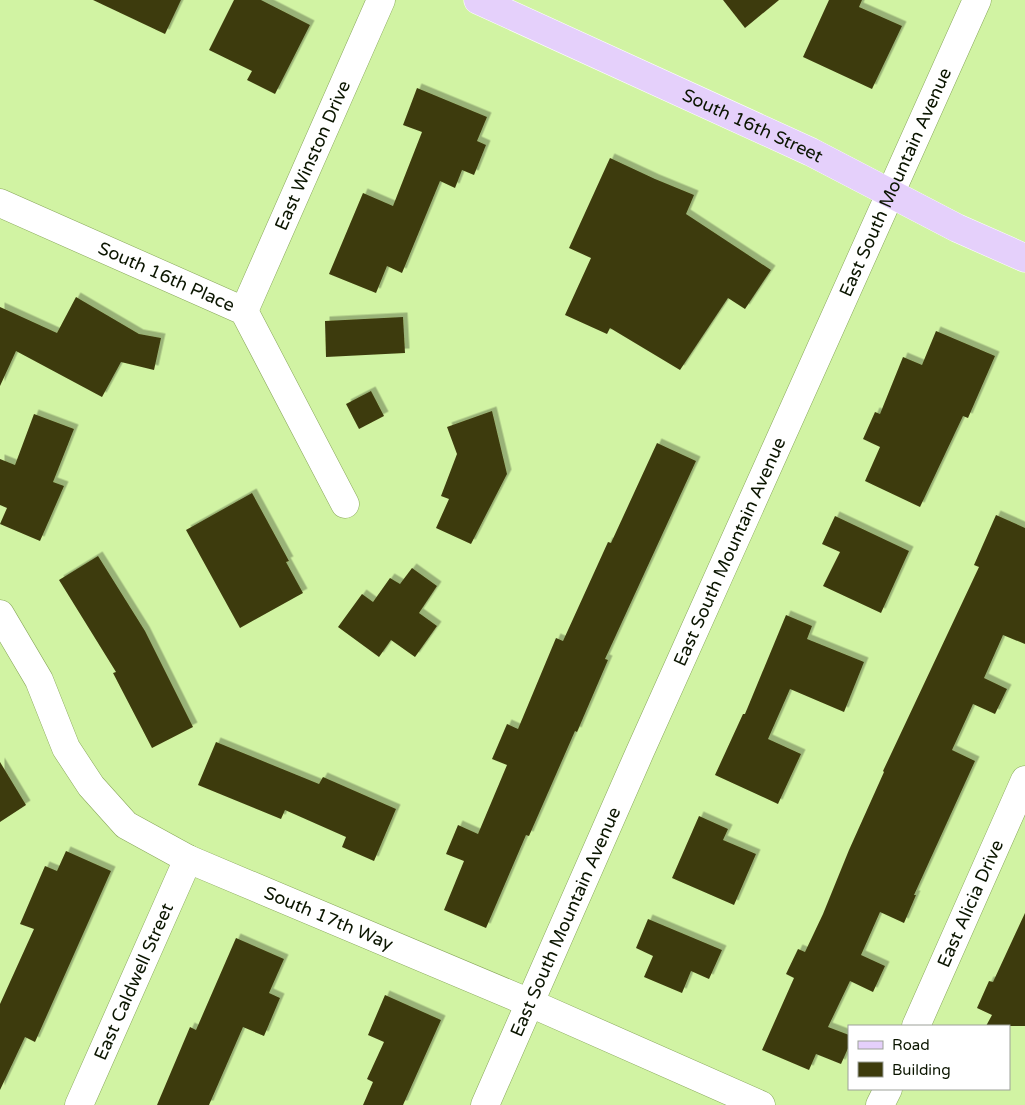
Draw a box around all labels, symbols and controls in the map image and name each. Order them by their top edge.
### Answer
street label: East South Mountain Avenue [834,64,956,300]
street label: East Winston Drive [270,77,355,234]
street label: South 16th Street [679,84,827,167]
street label: South 16th Place [95,237,238,316]
street label: East South Mountain Avenue [669,434,791,670]
street label: East South Mountain Avenue [505,804,625,1040]
street label: East Alicia Drive [932,836,1008,971]
street label: South 17th Way [261,881,397,955]
street label: East Caldwell Street [89,899,178,1064]
legend [848,1025,1010,1090]
text: Road [892,1036,930,1054]
text: Building [892,1061,951,1079]

